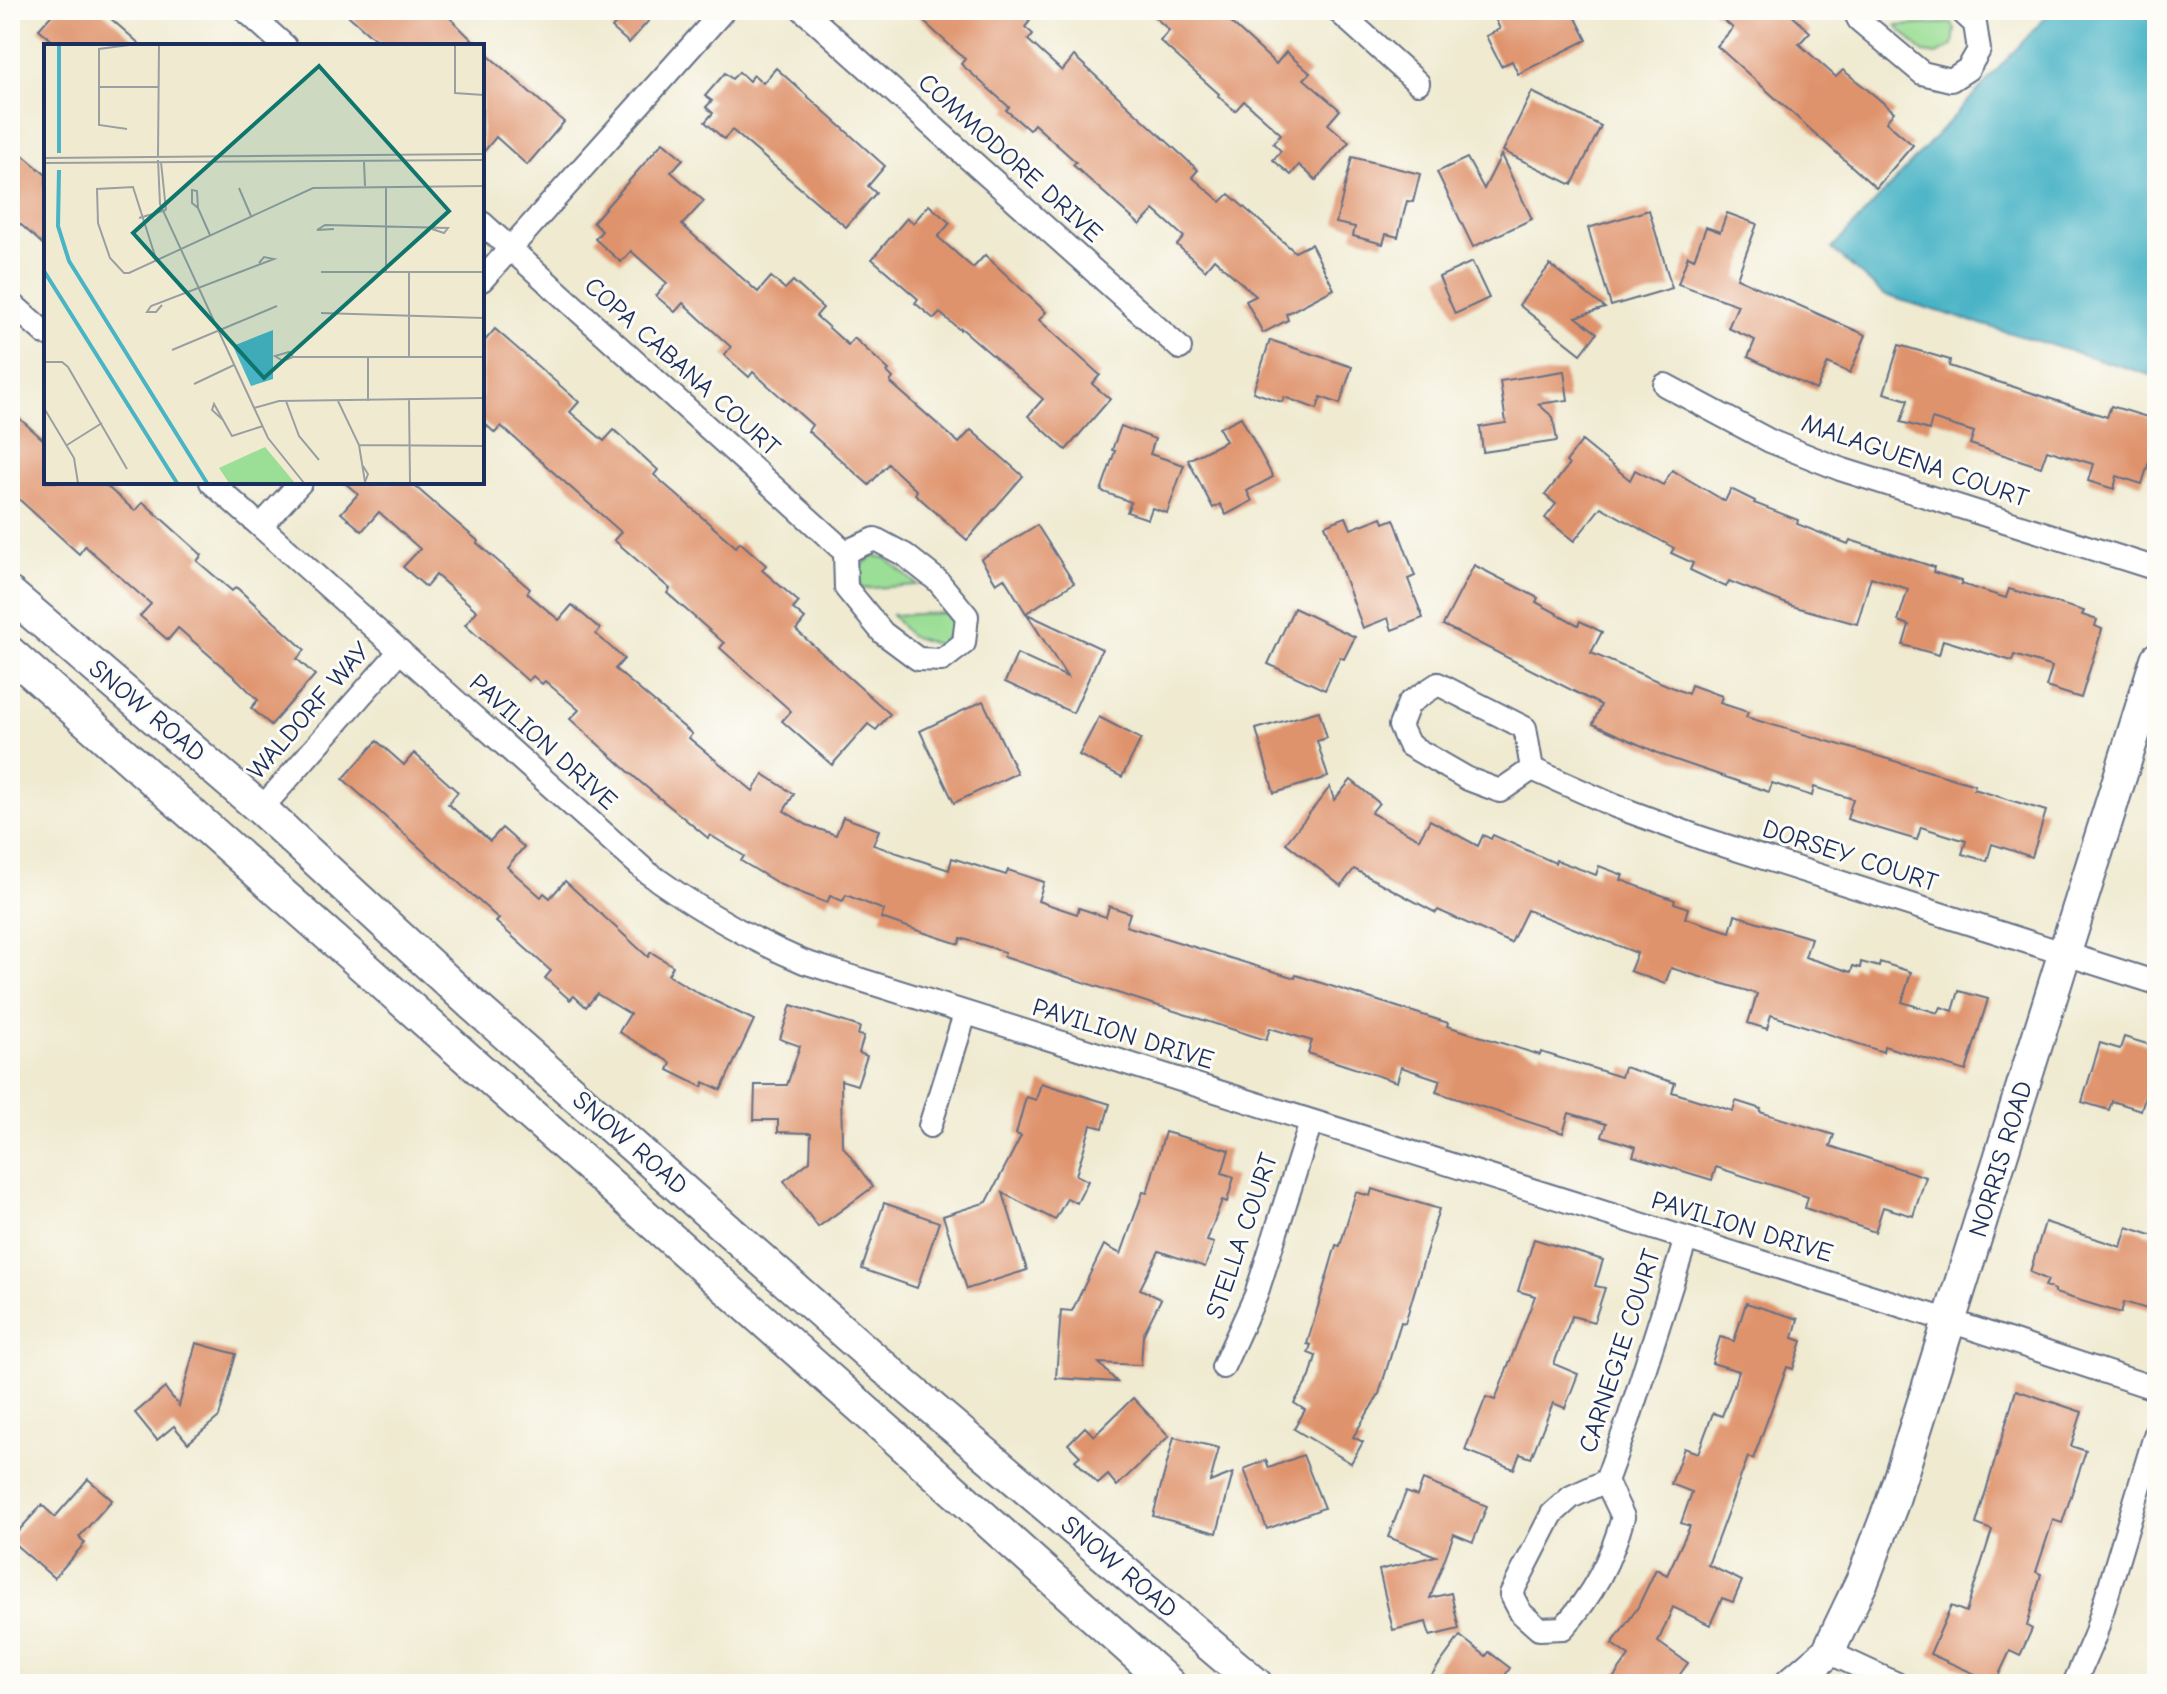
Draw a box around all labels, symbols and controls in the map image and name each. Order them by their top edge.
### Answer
inset map [44,44,484,484]
street label: COMMODORE DRIVE [912,67,1108,249]
street label: COPA CABANA COURT [578,271,786,463]
street label: MALAGUENA COURT [1798,408,2033,514]
street label: WALDORF WAY [241,636,377,786]
street label: SNOW ROAD [83,654,211,768]
street label: PAVILION DRIVE [463,668,623,816]
street label: DORSEY COURT [1759,814,1942,899]
street label: PAVILION DRIVE [1029,992,1217,1076]
street label: NORRIS ROAD [1963,1077,2039,1241]
street label: SNOW ROAD [566,1085,694,1201]
street label: STELLA COURT [1200,1149,1285,1323]
street label: PAVILION DRIVE [1648,1185,1836,1269]
street label: CARNEGIE COURT [1573,1245,1667,1456]
street label: SNOW ROAD [1055,1510,1183,1624]

